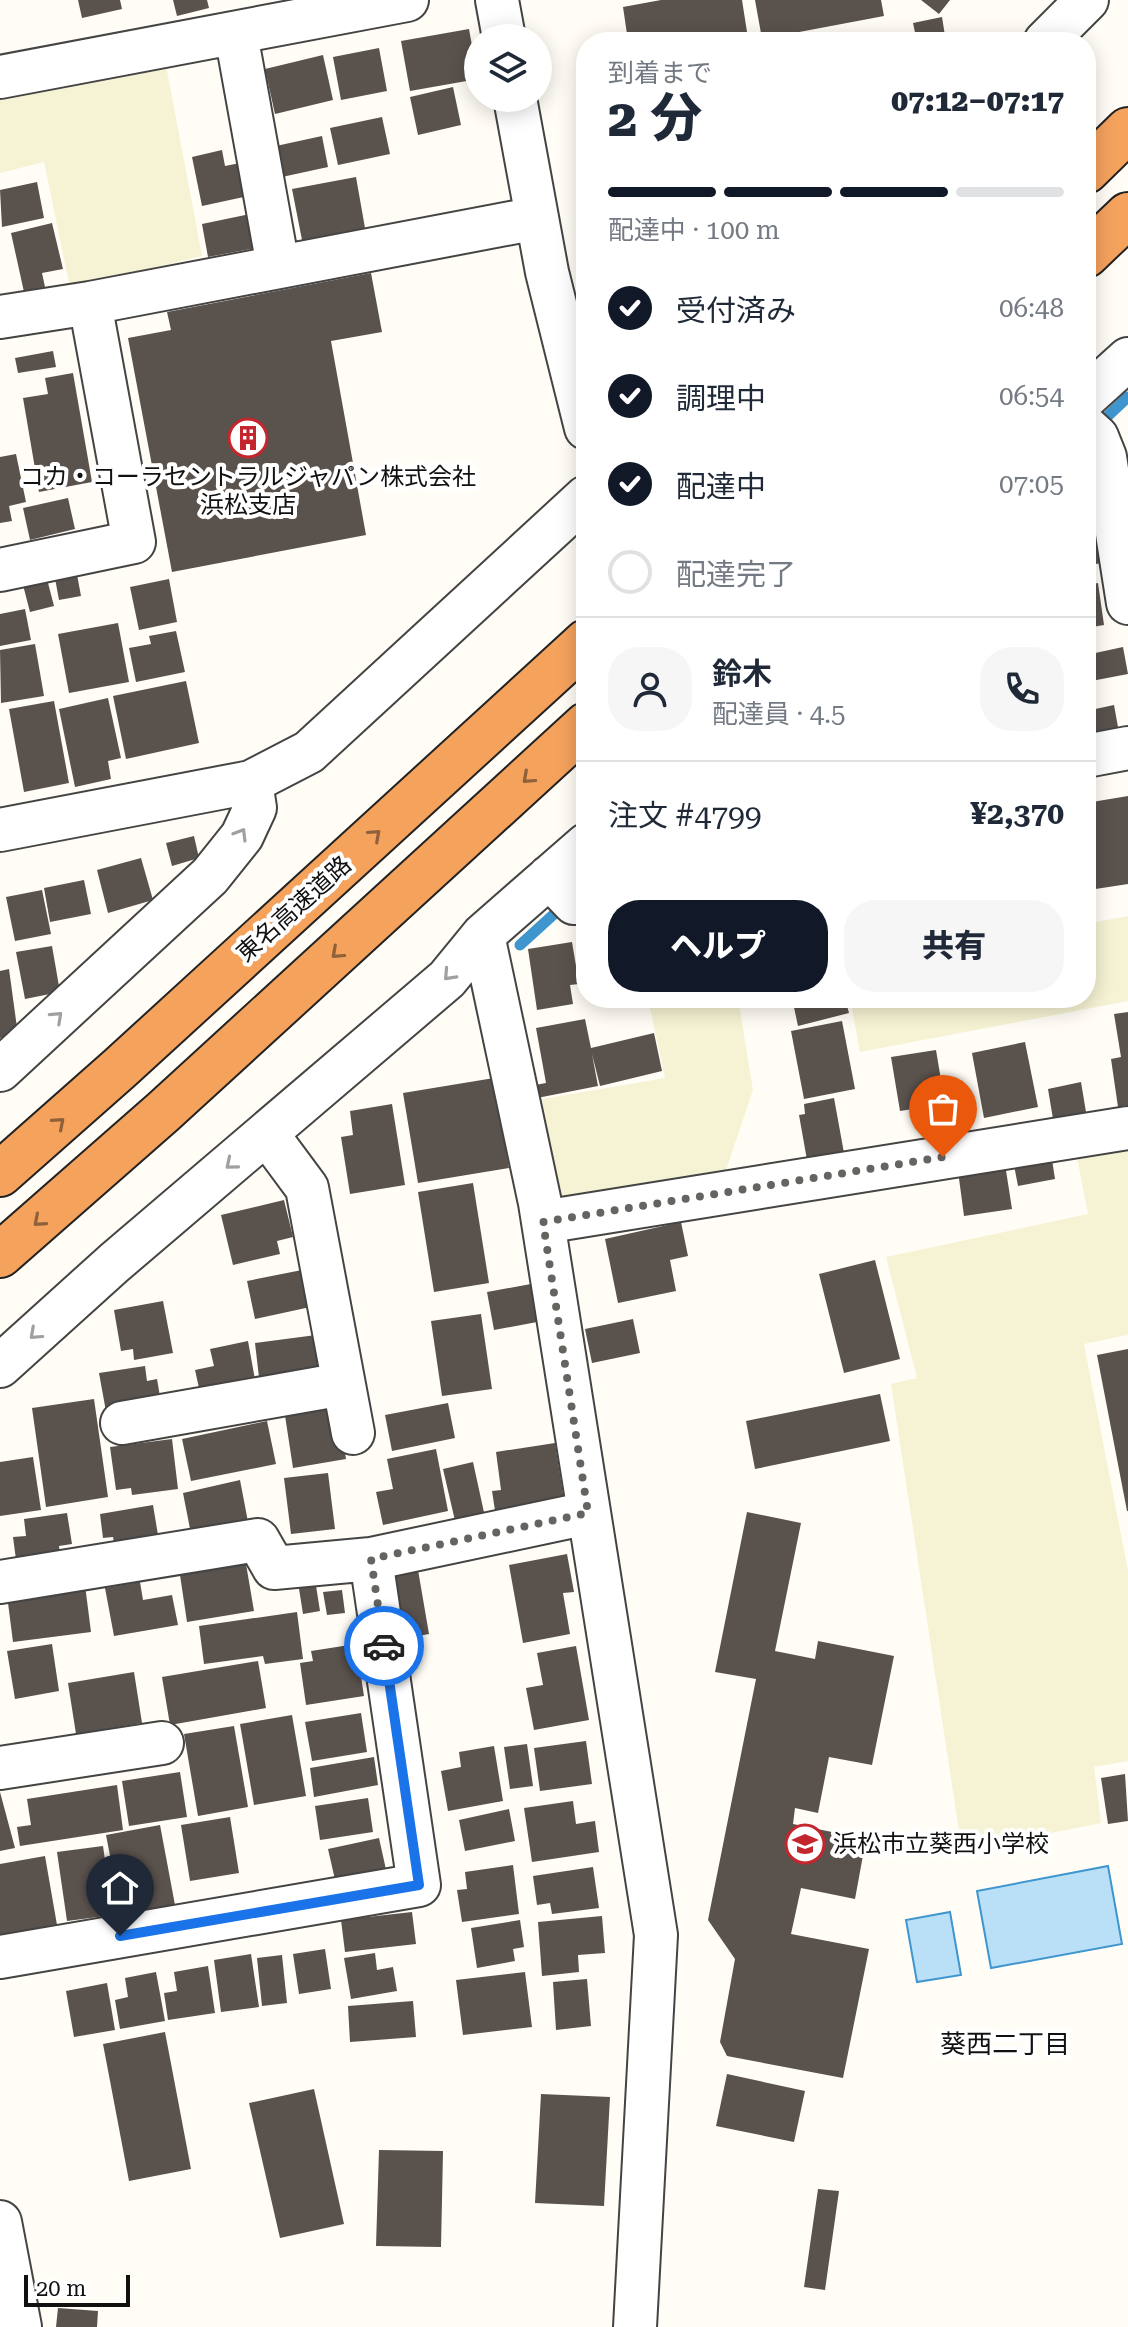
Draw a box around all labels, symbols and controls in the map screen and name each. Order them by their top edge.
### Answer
map controls [464,24,552,112]
button: layers [464,24,552,112]
text: 到着まで [608,58,712,88]
text: 07:12–07:17 [891,83,1064,118]
text: 2 分 [608,88,702,149]
text: 配達中 · 100 m [608,215,780,245]
icon: check [608,286,652,330]
text: 受付済み [676,293,796,328]
text: 06:48 [999,293,1064,323]
icon: check [608,374,652,418]
text: 調理中 [676,381,766,416]
text: 06:54 [999,381,1064,411]
building icon: コカ・コーラセントラルジャパン株式会社 浜松支店 [227,417,269,459]
icon: check [608,462,652,506]
place label: コカ・コーラセントラルジャパン株式会社 浜松支店 [20,463,476,519]
text: 配達中 [676,469,766,504]
text: 07:05 [999,469,1064,499]
text: 配達完了 [676,557,796,592]
button: person [608,647,692,731]
button: phone [980,647,1064,731]
text: 鈴木 [712,656,772,691]
text: 配達員 · 4.5 [712,699,846,729]
one-way arrow [523,768,538,782]
text: ¥2,370 [970,796,1064,831]
text: 注文 #4799 [608,798,762,833]
one-way arrow [231,829,246,843]
one-way arrow [366,830,381,844]
street label: 東名高速道路 [231,850,357,968]
button: ヘルプ [608,900,828,992]
button: 共有 [844,900,1064,992]
one-way arrow [331,944,346,958]
one-way arrow [444,966,458,981]
one-way arrow [48,1012,62,1027]
pin [909,1075,977,1157]
icon: bag [921,1087,965,1131]
one-way arrow [49,1118,64,1132]
one-way arrow [226,1154,241,1169]
one-way arrow [34,1211,49,1225]
one-way arrow [30,1325,45,1339]
courier [344,1606,424,1686]
icon: car [362,1624,406,1668]
school or university icon: 浜松市立葵西小学校 [784,1823,826,1865]
place label: 浜松市立葵西小学校 [833,1830,1049,1858]
pin [86,1854,154,1936]
icon: home [98,1866,142,1910]
district label: 葵西二丁目 [940,2029,1070,2059]
scale bar [24,2271,130,2307]
text: 20 m [36,2276,86,2301]

